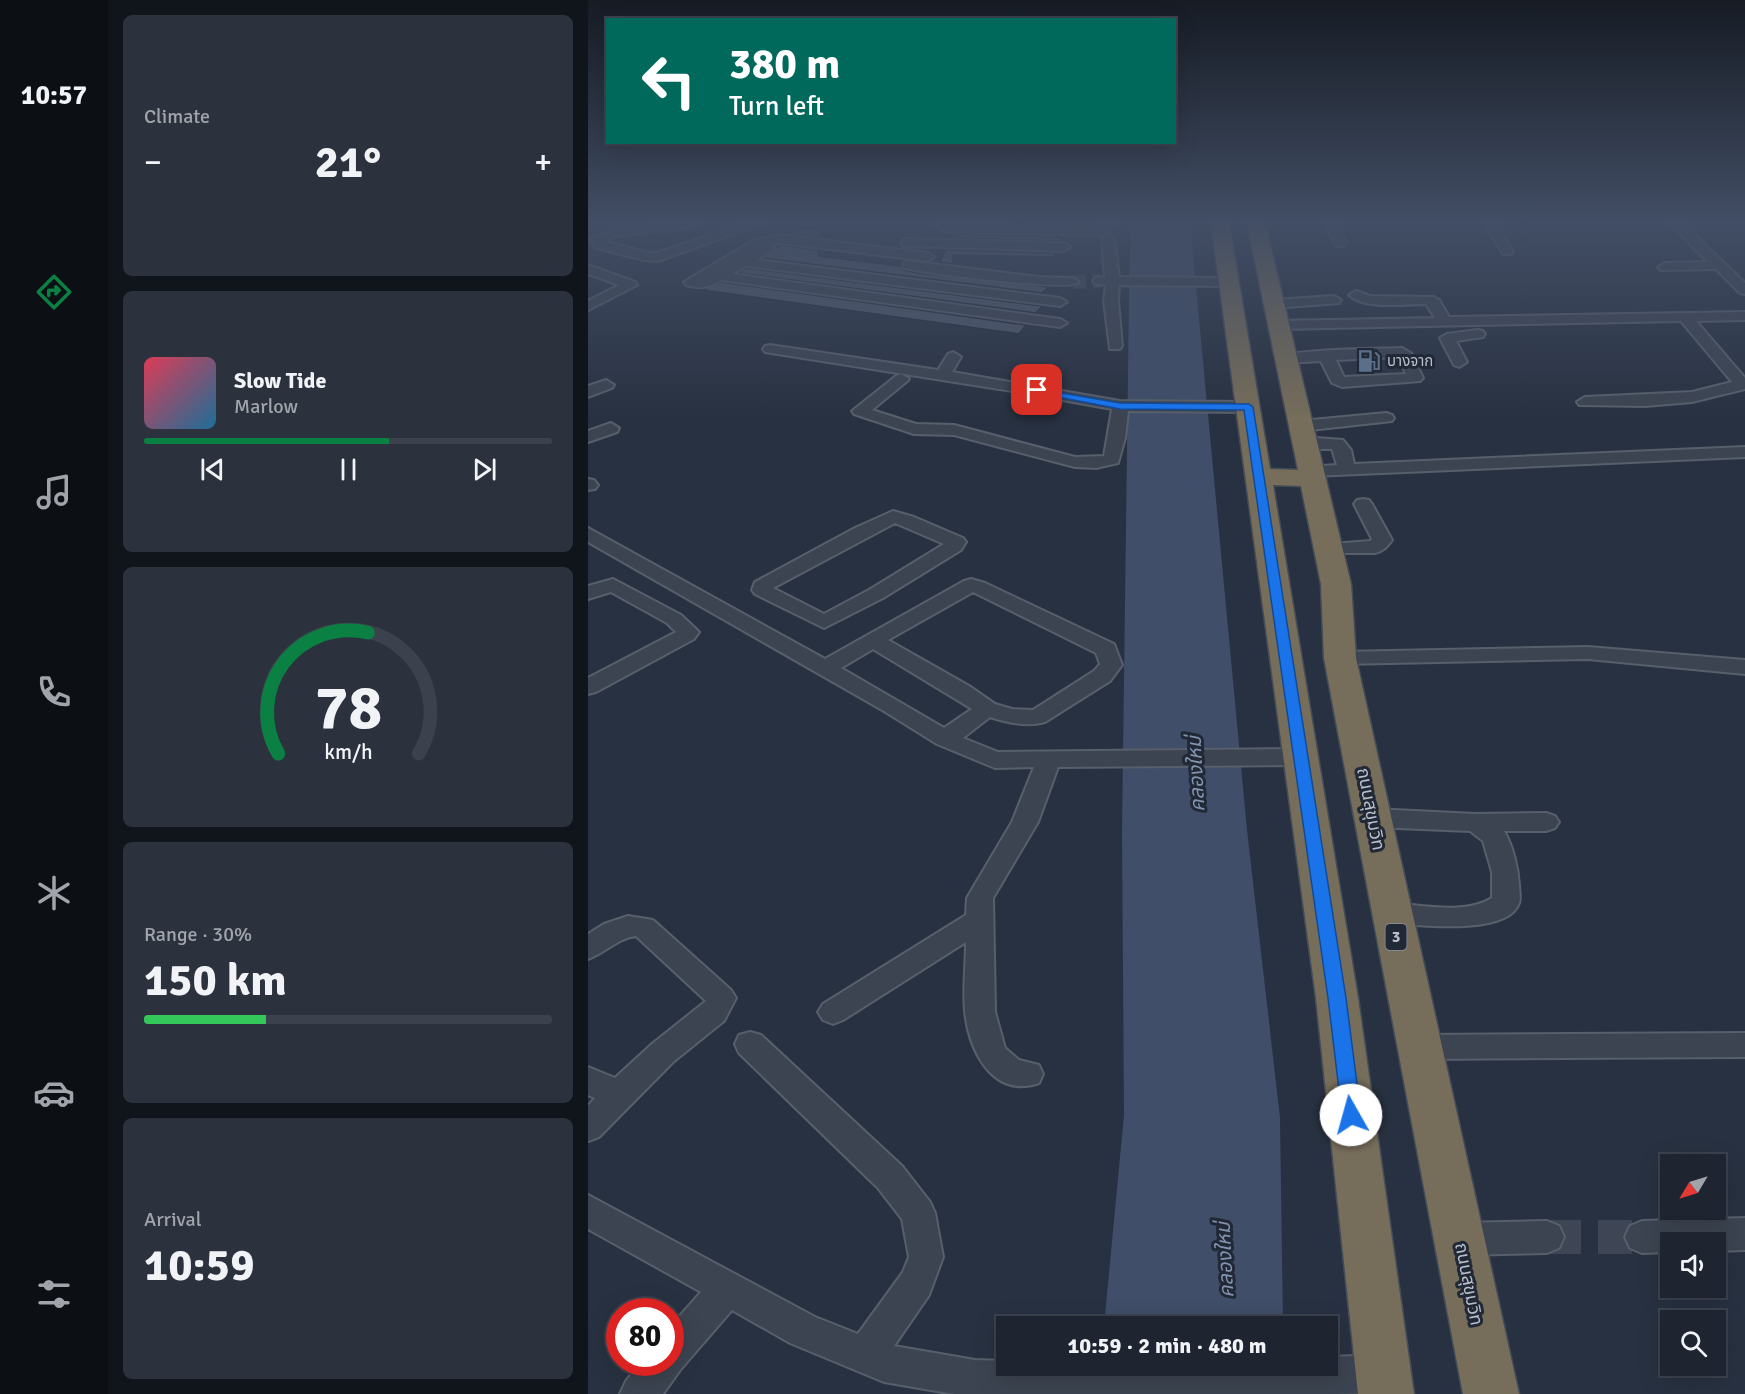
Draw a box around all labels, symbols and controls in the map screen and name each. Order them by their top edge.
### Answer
text: 380 m [729,39,840,90]
icon: left [630,42,708,120]
text: 10:57 [21,79,87,112]
text: Turn left [729,90,824,123]
text: Climate [144,104,210,129]
text: 21° [315,135,381,190]
text: − [144,142,162,183]
text: + [534,142,552,183]
icon: directions [33,271,75,313]
fuel station icon: บางจาก [1356,348,1382,374]
place label: บางจาก [1387,352,1433,370]
pin [1011,364,1062,415]
text: Slow Tide [234,367,326,394]
icon: arrive [1020,373,1053,406]
text: Marlow [234,394,298,419]
icon: previous [196,453,229,486]
icon: pause [332,453,365,486]
icon: next [468,453,501,486]
icon: music [33,471,75,513]
text: 78 [314,669,382,746]
icon: phone [33,671,75,713]
water label: คลองใหม่ [1181,732,1210,812]
text: km/h [324,739,372,765]
street label: ถนนสุขุมวิท [1352,766,1390,852]
icon: climate [33,872,75,914]
text: Range · 30% [144,922,252,947]
road number: 3 [1386,924,1406,950]
text: 150 km [144,953,287,1008]
icon: car [33,1072,75,1114]
position arrow [1319,1083,1383,1147]
north arrow [1660,1154,1726,1220]
map controls [1660,1154,1726,1376]
text: Arrival [144,1207,202,1232]
water label: คลองใหม่ [1210,1218,1239,1298]
button: sound [1660,1232,1726,1298]
text: 10:59 [144,1238,254,1293]
street label: ถนนสุขุมวิท [1450,1241,1488,1327]
icon: filters [33,1273,75,1315]
speed limit sign: 80 [606,1298,684,1376]
button: search [1660,1310,1726,1376]
text: 10:59 · 2 min · 480 m [1067,1332,1267,1359]

